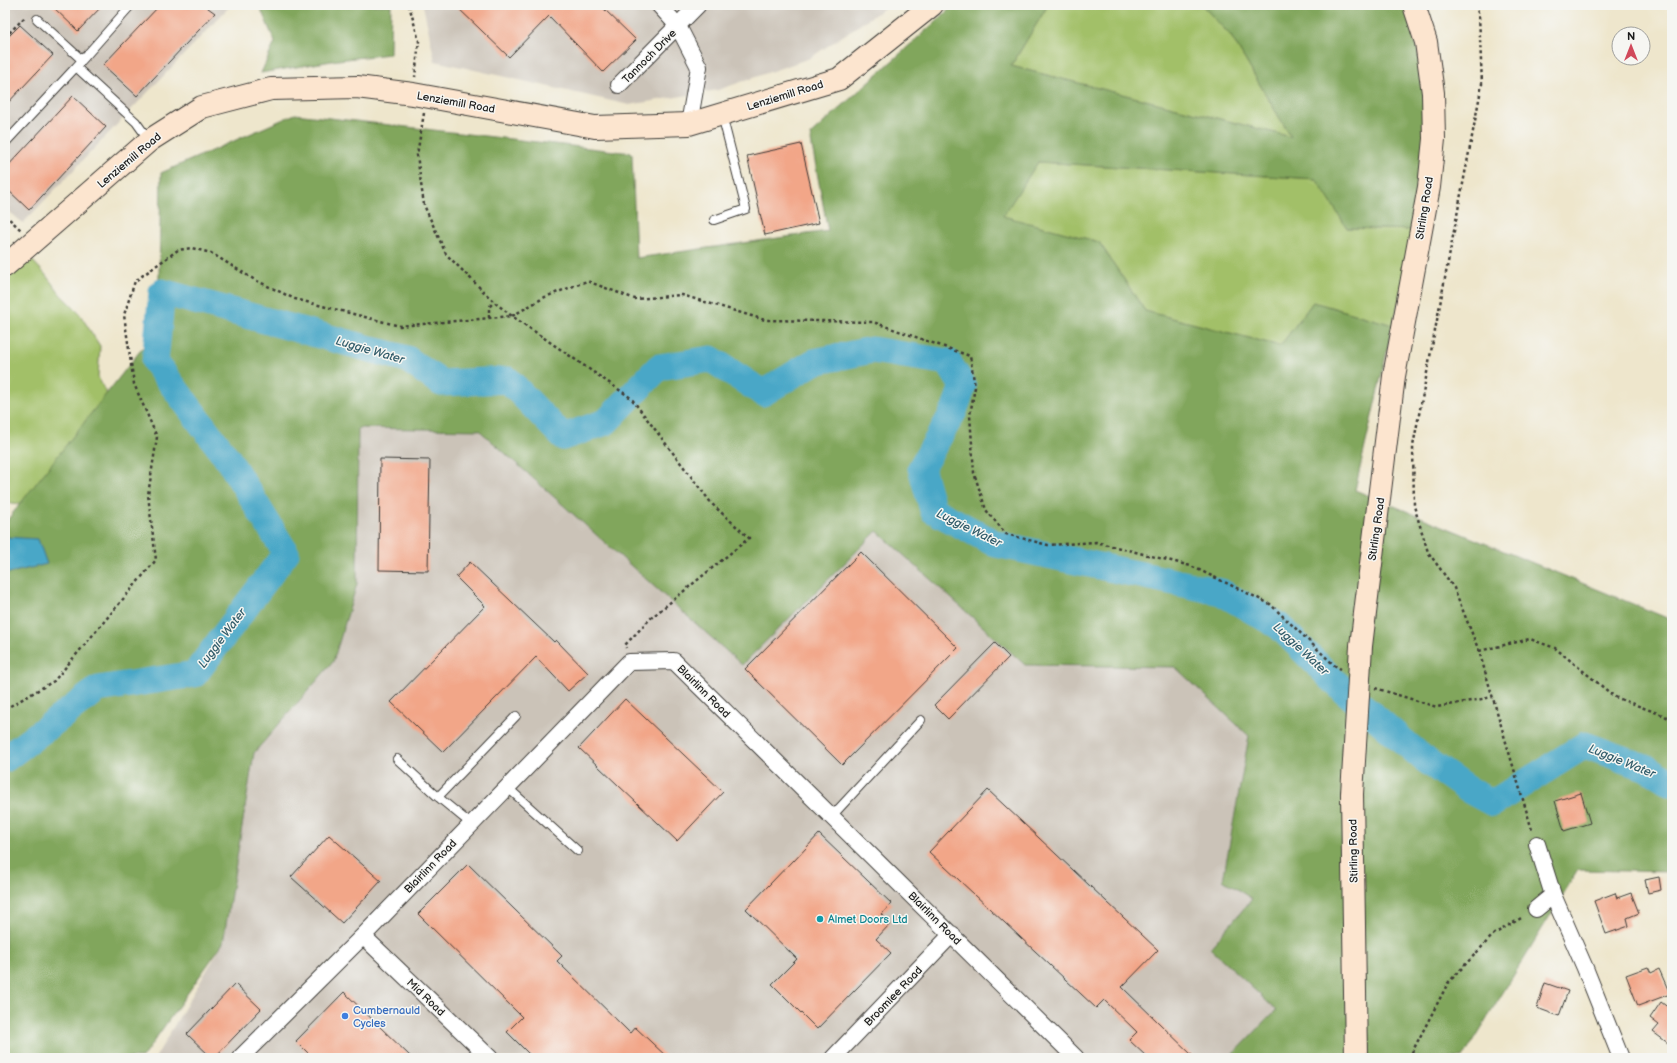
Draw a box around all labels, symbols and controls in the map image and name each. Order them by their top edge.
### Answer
street label: Tannoch Drive [620,26,679,86]
north arrow [1611,26,1651,66]
text: N [1627,30,1635,43]
street label: Lenziemill Road [745,78,825,113]
street label: Lenziemill Road [416,89,496,116]
street label: Lenziemill Road [95,130,164,191]
street label: Stirling Road [1413,176,1436,241]
water label: Luggie Water [334,334,408,368]
street label: Stirling Road [1366,497,1387,562]
water label: Luggie Water [934,506,1005,551]
water label: Luggie Water [195,604,251,671]
water label: Luggie Water [1270,620,1333,680]
street label: Blairlinn Road [674,662,733,721]
water label: Luggie Water [1586,741,1659,782]
street label: Stirling Road [1346,819,1361,883]
street label: Blairlinn Road [401,837,459,896]
street label: Blairlinn Road [905,889,964,948]
place label: Almet Doors Ltd [828,913,908,926]
marker: Almet Doors Ltd [815,914,825,924]
street label: Broomlee Road [862,964,925,1029]
street label: Mid Road [404,976,447,1019]
place label: Cumbernauld Cycles [353,1004,420,1030]
marker: Cumbernauld Cycles [340,1011,350,1021]

